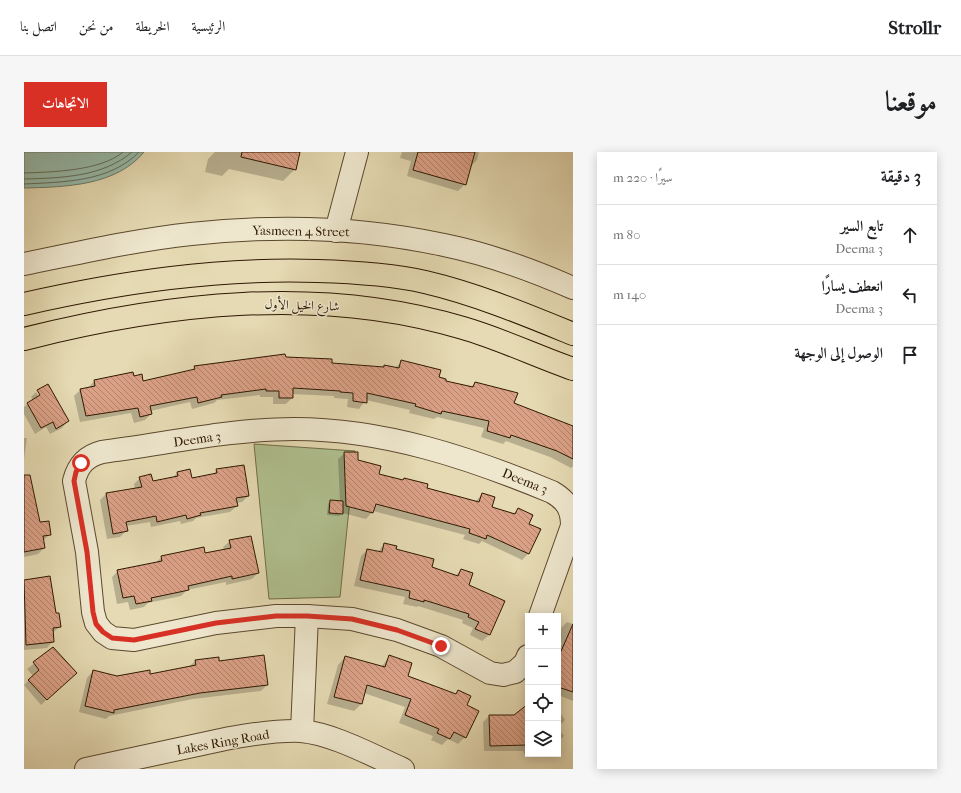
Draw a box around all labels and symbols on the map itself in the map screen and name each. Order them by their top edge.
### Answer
street label: Yasmeen 4 Street [251,223,350,239]
street label: شارع الخيل الأول [264,295,340,318]
street label: Deema 3 [172,428,222,450]
route start [72,454,90,472]
street label: Deema 3 [500,465,550,497]
route end [432,637,450,655]
street label: Lakes Ring Road [175,726,271,758]

